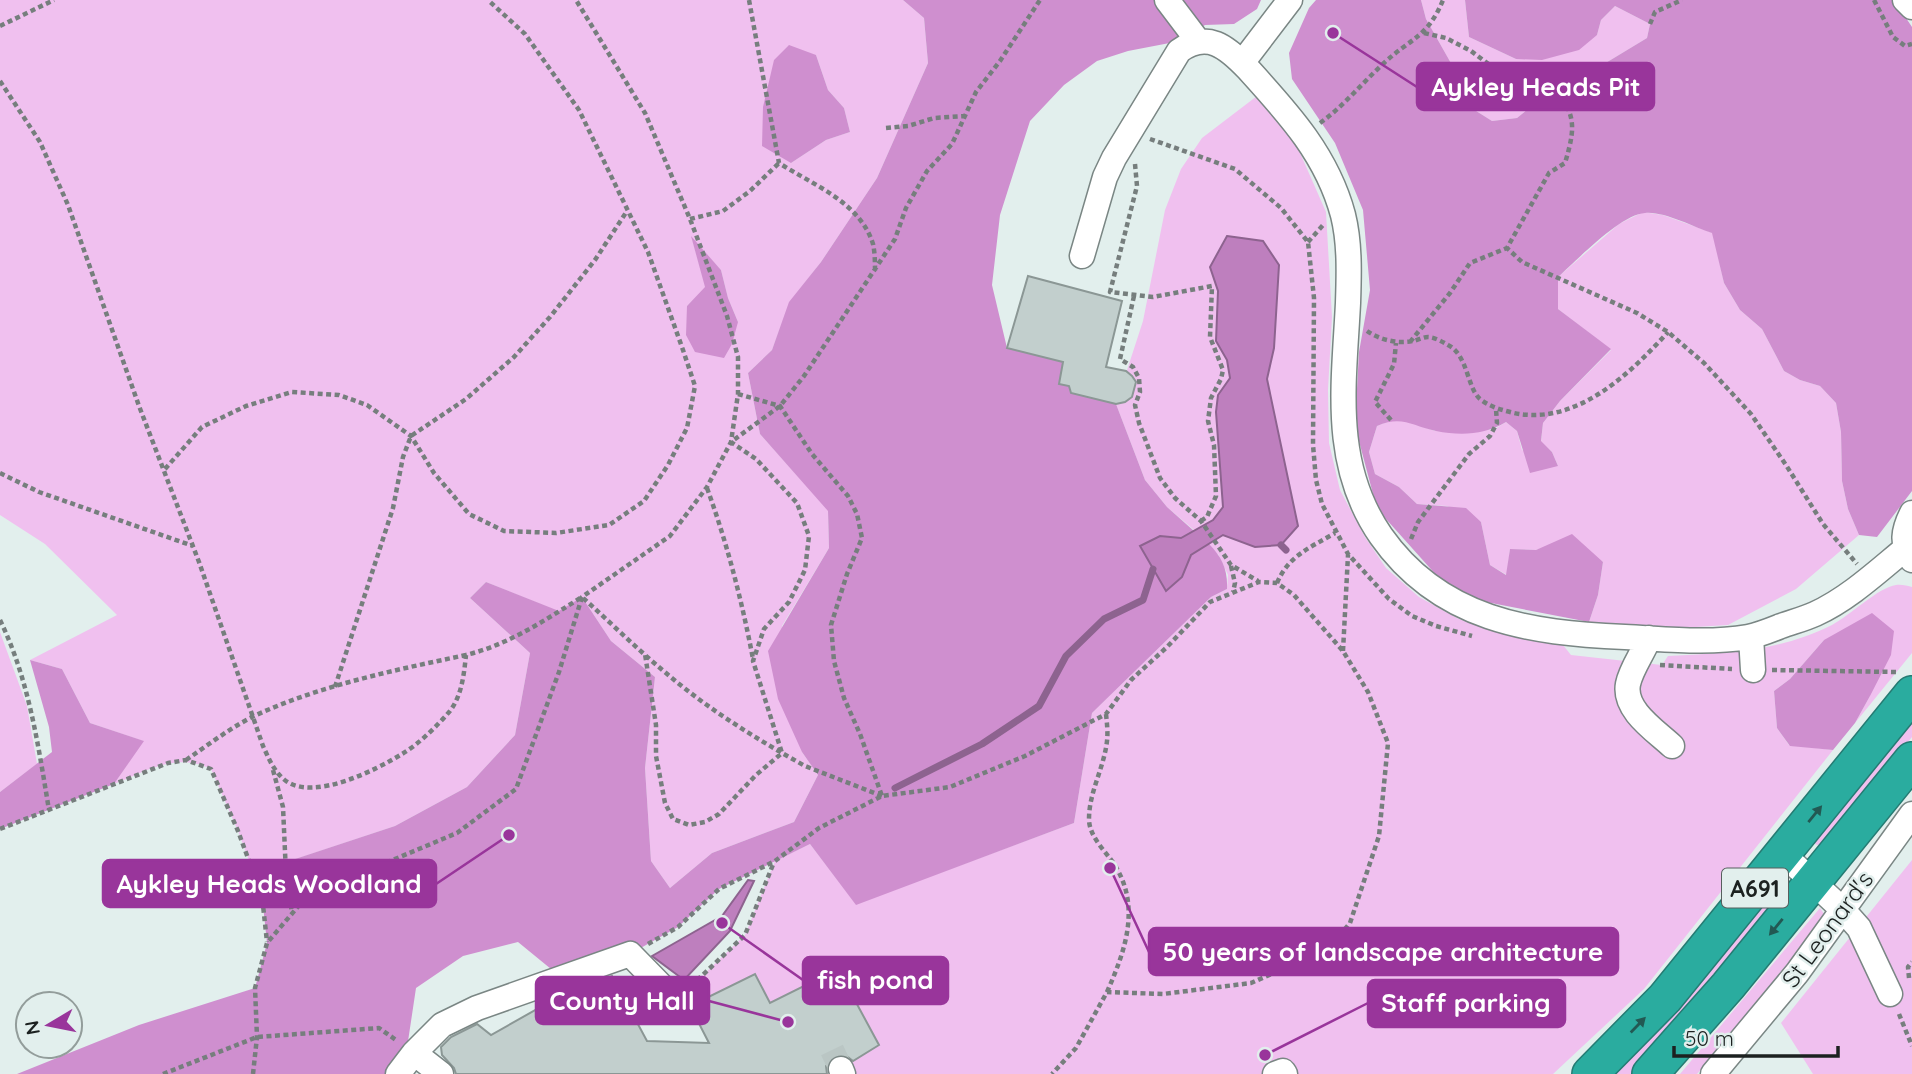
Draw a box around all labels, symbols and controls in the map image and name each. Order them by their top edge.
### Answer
callout: Aykley Heads Pit [1417,63,1654,110]
text: Aykley Heads Pit [1431,70,1641,103]
one-way arrow [1808,805,1823,823]
callout: Aykley Heads Woodland [103,860,436,907]
street label: St Leonard's [1775,865,1879,993]
text: Aykley Heads Woodland [116,867,422,900]
road number: A691 [1722,868,1788,908]
one-way arrow [1769,918,1784,936]
callout: 50 years of landscape architecture [1149,928,1618,975]
text: 50 years of landscape architecture [1163,935,1603,968]
callout: fish pond [803,957,948,1004]
text: fish pond [817,963,933,996]
callout: County Hall [536,977,709,1024]
callout: Staff parking [1368,980,1565,1027]
text: County Hall [549,984,695,1017]
text: Staff parking [1381,986,1551,1019]
north arrow [14,990,84,1060]
scale bar [1674,1014,1839,1058]
one-way arrow [1629,1018,1646,1034]
text: N [19,1019,45,1037]
text: 50 m [1685,1025,1734,1051]

